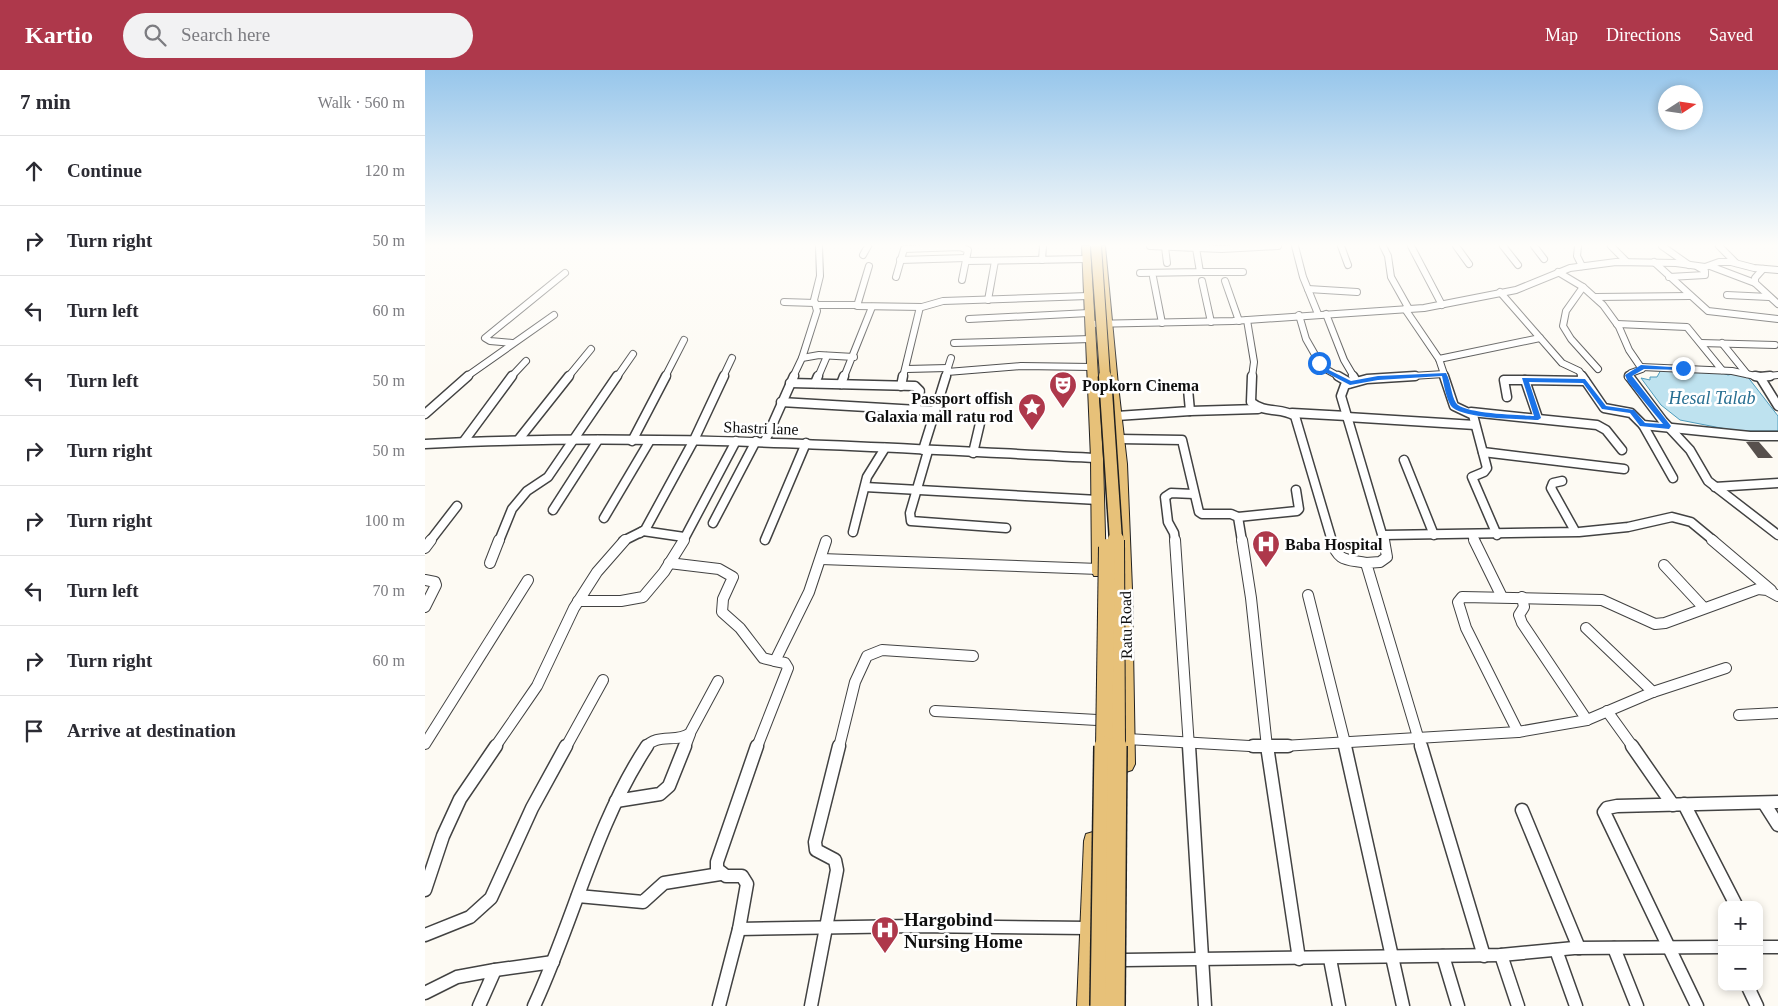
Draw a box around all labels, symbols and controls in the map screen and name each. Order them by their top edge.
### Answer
search box [123,13,473,58]
icon: search [141,21,169,49]
text: Kartio [25,22,93,48]
text: Search here [181,24,270,45]
text: Map [1545,25,1578,45]
text: Directions [1606,25,1681,45]
text: Saved [1709,25,1753,45]
north arrow [1658,85,1703,130]
text: 7 min [20,90,71,114]
text: Walk · 560 m [318,94,405,111]
icon: ahead [20,157,48,185]
text: Continue [67,160,142,181]
text: 120 m [365,162,405,179]
icon: right [20,227,48,255]
text: Turn right [67,230,152,251]
text: 50 m [373,232,405,249]
icon: left [20,297,48,325]
text: Turn left [67,300,139,321]
text: 60 m [373,302,405,319]
route start [1308,352,1331,375]
route end [1672,357,1695,380]
icon: left [20,367,48,395]
text: Turn left [67,370,139,391]
theatre icon: Popkorn Cinema [1048,370,1078,409]
text: 50 m [373,372,405,389]
place label: Popkorn Cinema [1082,377,1199,395]
water label: Hesal Talab [1668,388,1755,408]
place label: Passport offish Galaxia mall ratu rod [864,390,1013,425]
place icon: Passport offish Galaxia mall ratu rod [1017,392,1047,431]
street label: Shastri lane [723,418,799,438]
icon: right [20,437,48,465]
text: Turn right [67,440,152,461]
text: 50 m [373,442,405,459]
icon: right [20,507,48,535]
text: Turn right [67,510,152,531]
text: 100 m [365,512,405,529]
hospital icon: Baba Hospital [1251,529,1281,568]
place label: Baba Hospital [1285,536,1383,554]
icon: left [20,577,48,605]
text: Turn left [67,580,139,601]
text: 70 m [373,582,405,599]
street label: Ratu Road [1117,591,1135,659]
icon: right [20,647,48,675]
text: Turn right [67,650,152,671]
text: 60 m [373,652,405,669]
icon: arrive [20,717,48,745]
text: Arrive at destination [67,720,236,741]
map controls [1718,901,1763,991]
button: + [1718,901,1763,946]
place label: Hargobind Nursing Home [904,909,1023,952]
hospital icon: Hargobind Nursing Home [870,915,900,954]
button: − [1718,946,1763,991]

